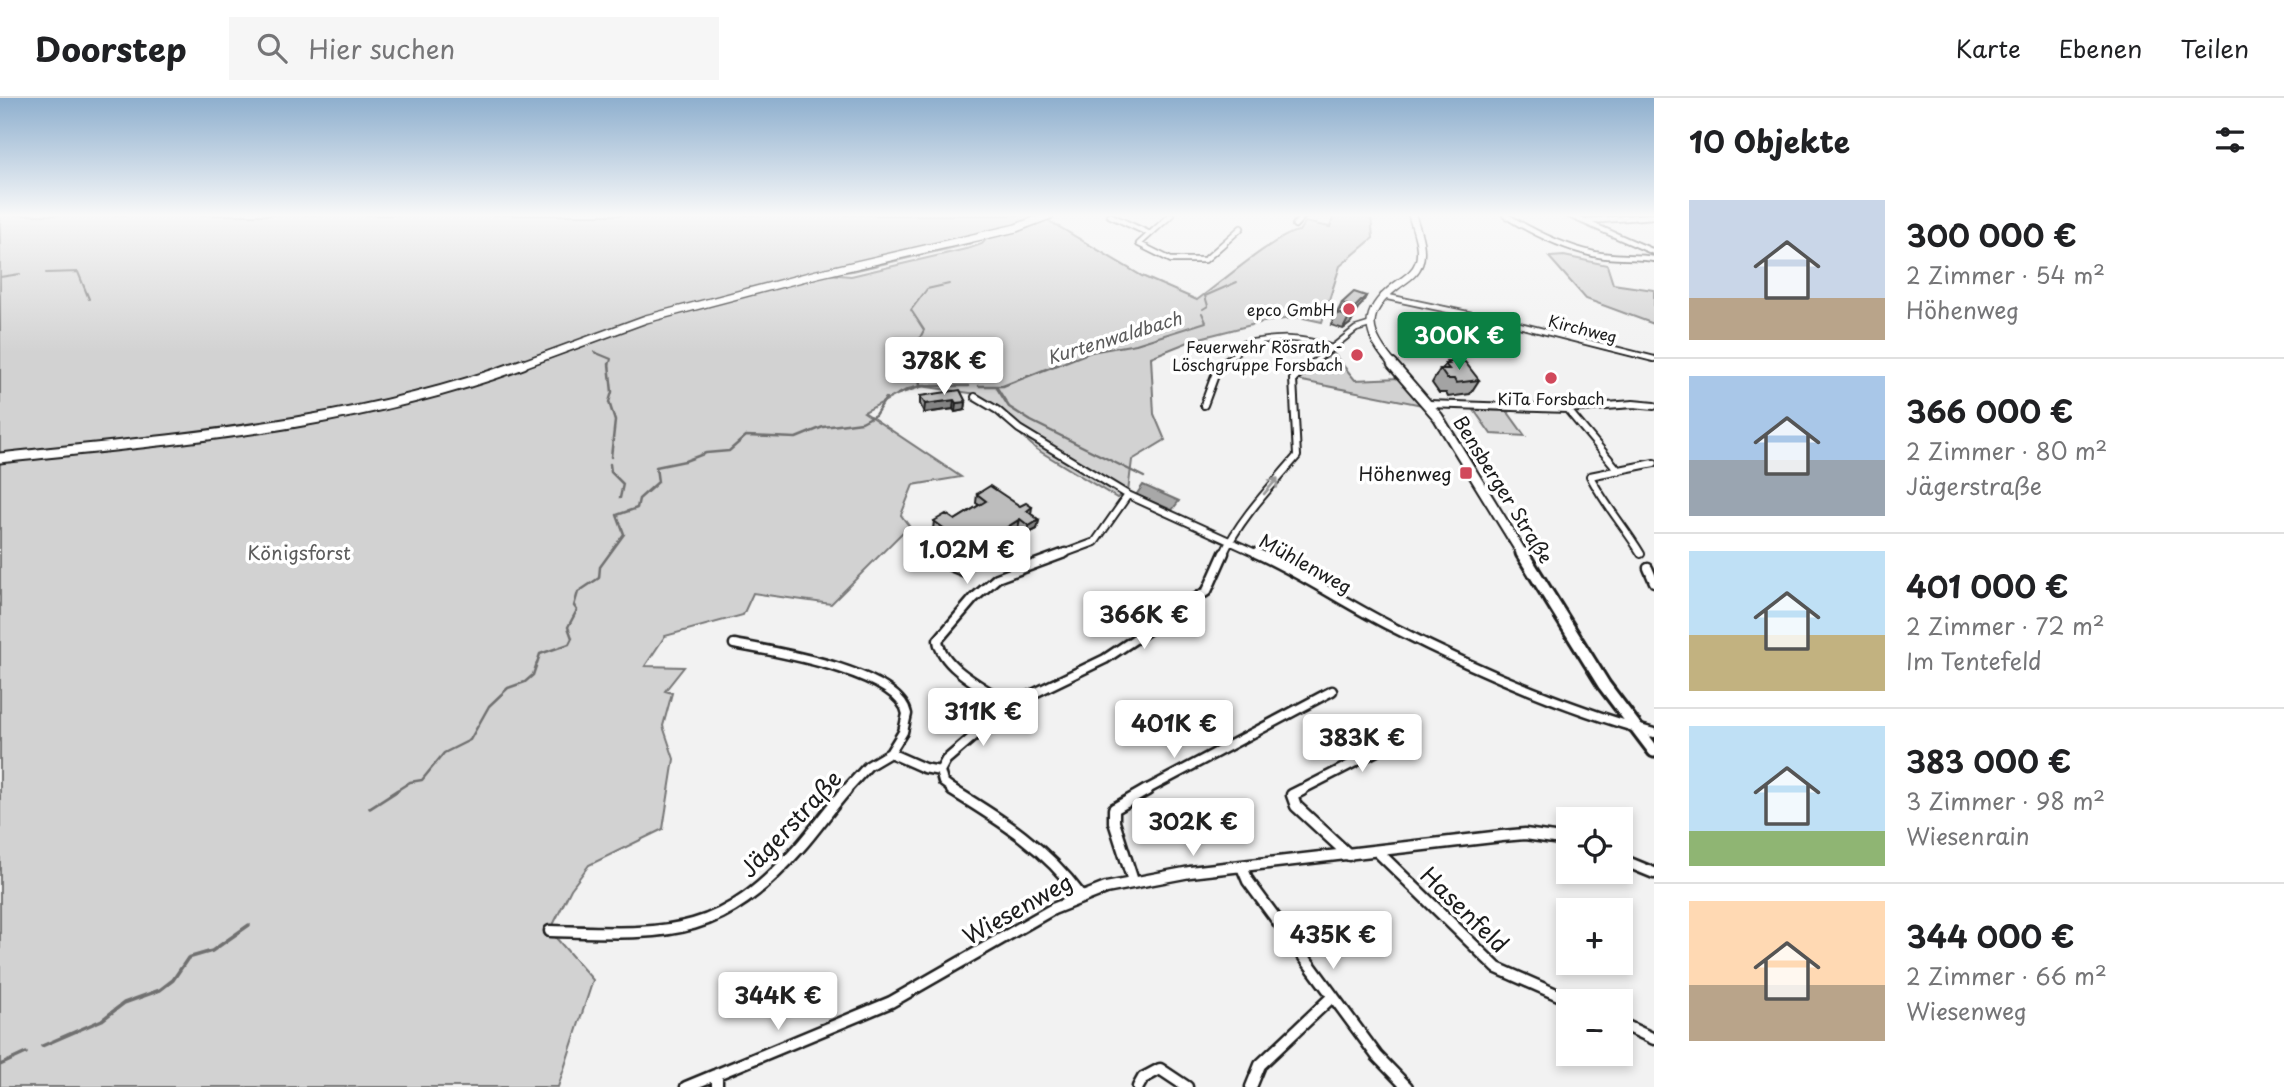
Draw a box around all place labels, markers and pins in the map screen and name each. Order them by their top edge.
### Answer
place label: epco GmbH [1247,297,1335,321]
marker: epco GmbH [1341,301,1357,317]
pin: 300K € [1402,313,1516,372]
place label: Feuerwehr Rösrath - Löschgruppe Forsbach [1172,334,1343,376]
pin: 378K € [887,338,1001,397]
marker: Feuerwehr Rösrath - Löschgruppe Forsbach [1349,347,1365,363]
marker: KiTa Forsbach [1543,370,1559,386]
place label: KiTa Forsbach [1497,386,1605,410]
place label: Höhenweg [1359,459,1452,487]
marker: Höhenweg [1458,465,1474,481]
pin: 1.02M € [902,526,1032,586]
pin: 366K € [1087,592,1201,651]
pin: 311K € [926,688,1040,748]
pin: 401K € [1117,700,1231,760]
pin: 383K € [1305,714,1419,774]
pin: 302K € [1136,798,1250,858]
pin: 435K € [1276,912,1390,971]
pin: 344K € [721,972,835,1032]

